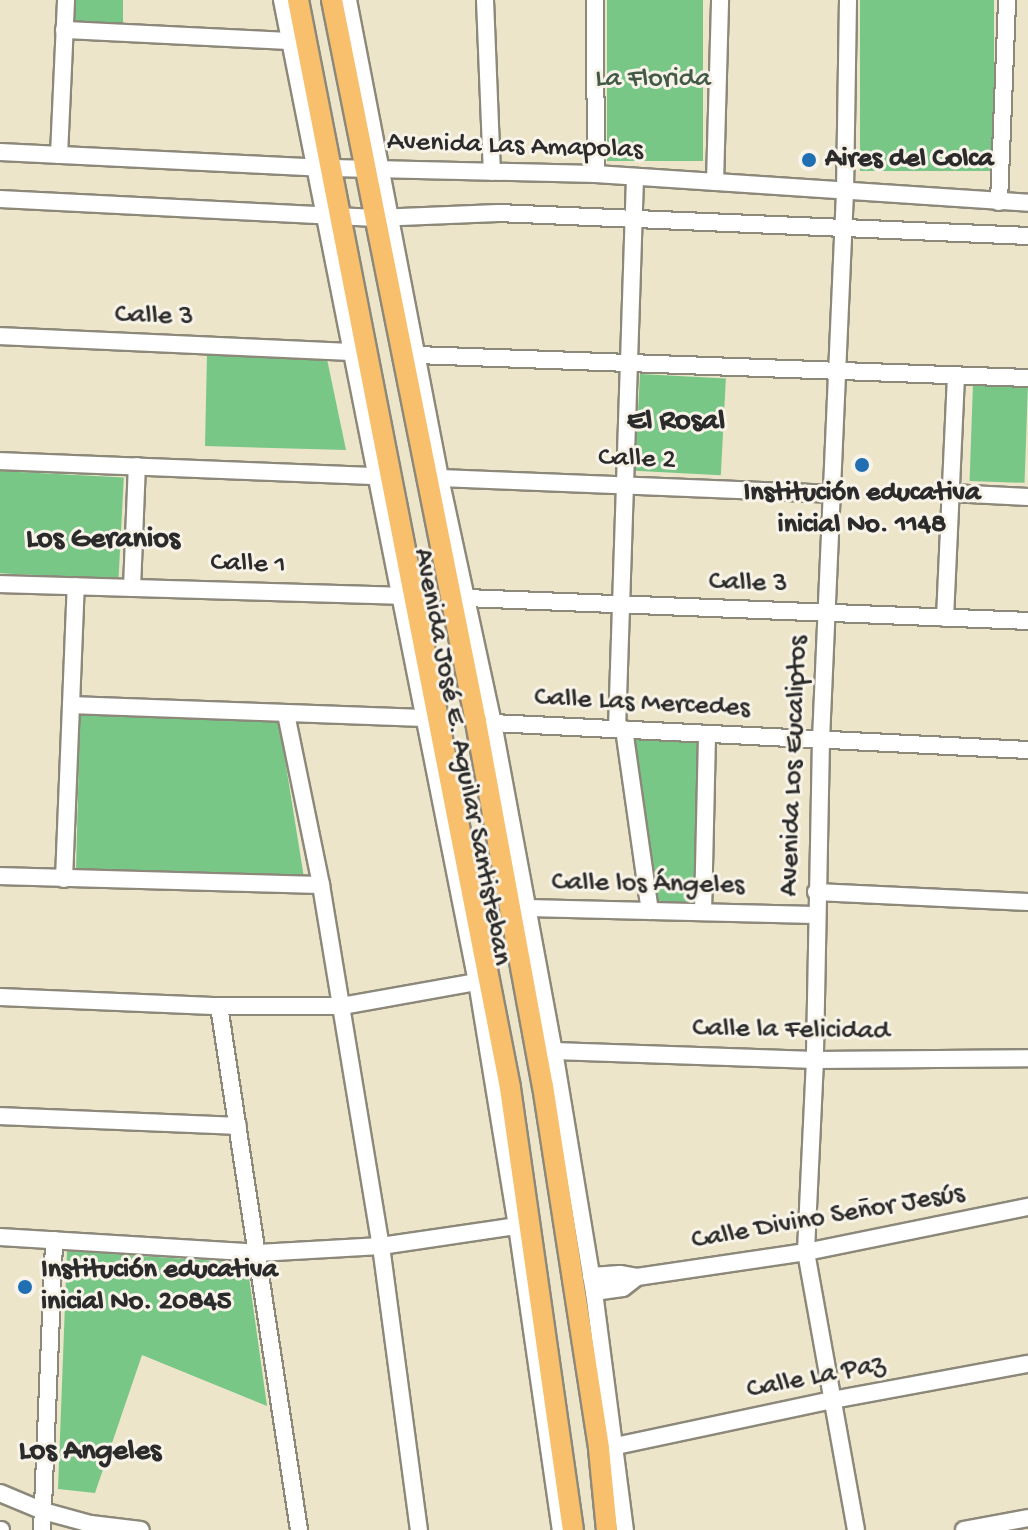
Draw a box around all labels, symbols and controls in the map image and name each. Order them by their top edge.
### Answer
park label: La Florida [595,63,711,97]
street label: Avenida Las Amapolas [386,126,644,168]
place label: Aires del Colca [825,143,993,177]
marker: Aires del Colca [800,151,818,169]
street label: Calle 3 [114,299,194,335]
district label: El Rosal [627,405,725,441]
street label: Calle 2 [598,442,676,478]
marker: Institución educativa inicial No. 1148 [853,456,871,474]
place label: Institución educativa inicial No. 1148 [744,477,980,543]
district label: Los Geranios [26,523,180,559]
street label: Avenida José E. Aguilar Santisteban [404,546,518,968]
street label: Calle 1 [210,547,286,583]
street label: Calle 3 [708,566,788,602]
street label: Avenida Los Eucaliptos [774,635,816,897]
street label: Calle Las Mercedes [533,682,751,726]
street label: Calle los Ángeles [551,867,745,903]
street label: Calle la Felicidad [692,1012,890,1050]
street label: Calle Divino Señor Jesús [689,1177,967,1259]
place label: Institución educativa inicial No. 20845 [41,1254,278,1320]
marker: Institución educativa inicial No. 20845 [16,1278,34,1296]
street label: Calle La Paz [744,1348,888,1408]
district label: Los Angeles [19,1435,161,1471]

